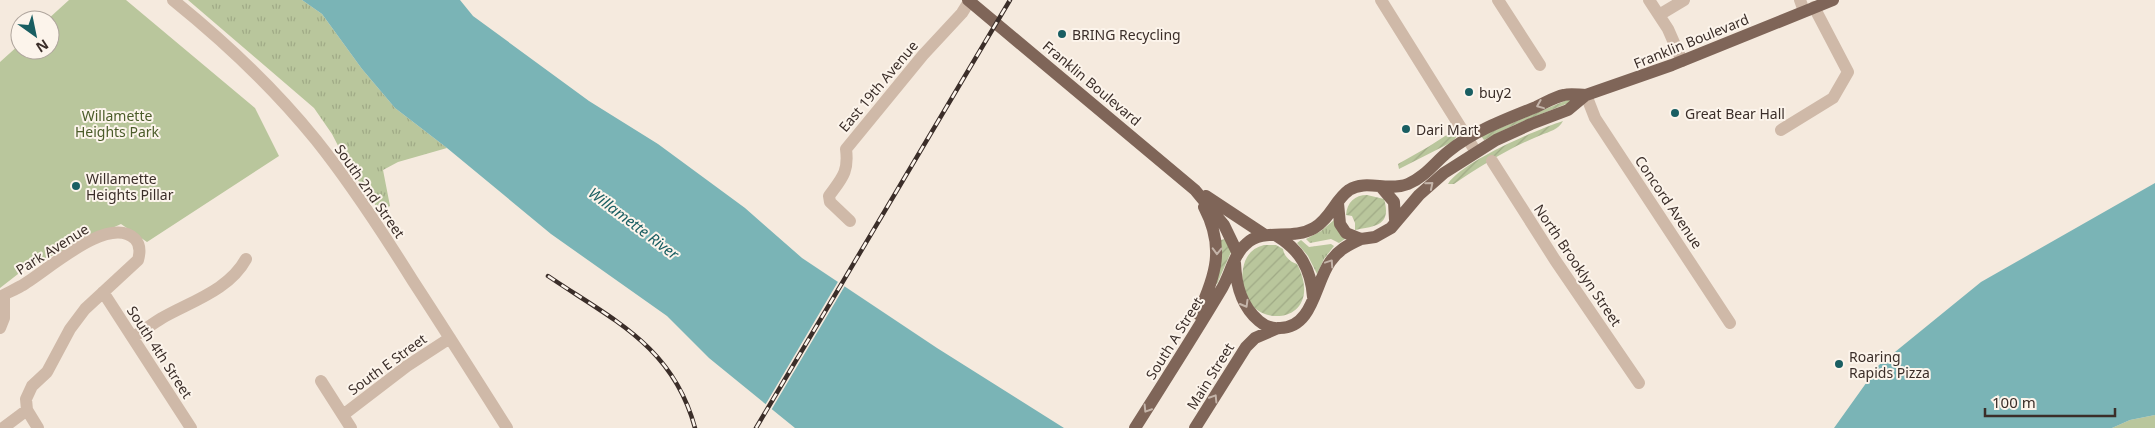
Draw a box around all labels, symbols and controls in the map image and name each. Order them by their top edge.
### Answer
street label: Franklin Boulevard [1631,9,1751,73]
north arrow [10,10,60,60]
place label: BRING Recycling [1072,25,1181,44]
marker: BRING Recycling [1056,28,1068,40]
text: N [32,35,52,57]
street label: East 19th Avenue [834,36,922,136]
street label: Franklin Boulevard [1039,36,1145,130]
place label: buy2 [1479,83,1511,102]
marker: buy2 [1463,86,1475,98]
one-way arrow [1536,99,1545,109]
place label: Great Bear Hall [1685,104,1785,123]
park label: Willamette Heights Park [75,106,160,141]
marker: Great Bear Hall [1669,107,1681,119]
place label: Dari Mart [1416,120,1479,139]
marker: Dari Mart [1400,123,1412,135]
street label: South 2nd Street [331,140,409,242]
street label: Concord Avenue [1631,152,1707,252]
place label: Willamette Heights Pillar [86,169,174,204]
marker: Willamette Heights Pillar [70,180,82,192]
one-way arrow [1424,182,1433,191]
water label: Willamette River [585,183,684,264]
street label: North Brooklyn Street [1530,200,1626,330]
street label: Park Avenue [12,219,92,279]
one-way arrow [1211,247,1222,255]
one-way arrow [1324,259,1333,268]
street label: South A Street [1141,293,1207,383]
one-way arrow [1239,298,1249,307]
street label: South 4th Street [123,302,197,402]
street label: South E Street [344,329,430,399]
street label: Main Street [1182,339,1238,413]
place label: Roaring Rapids Pizza [1849,347,1930,382]
marker: Roaring Rapids Pizza [1833,358,1845,370]
scale bar [1985,386,2115,418]
text: 100 m [1992,392,2036,412]
one-way arrow [1208,394,1218,403]
one-way arrow [1143,404,1153,413]

